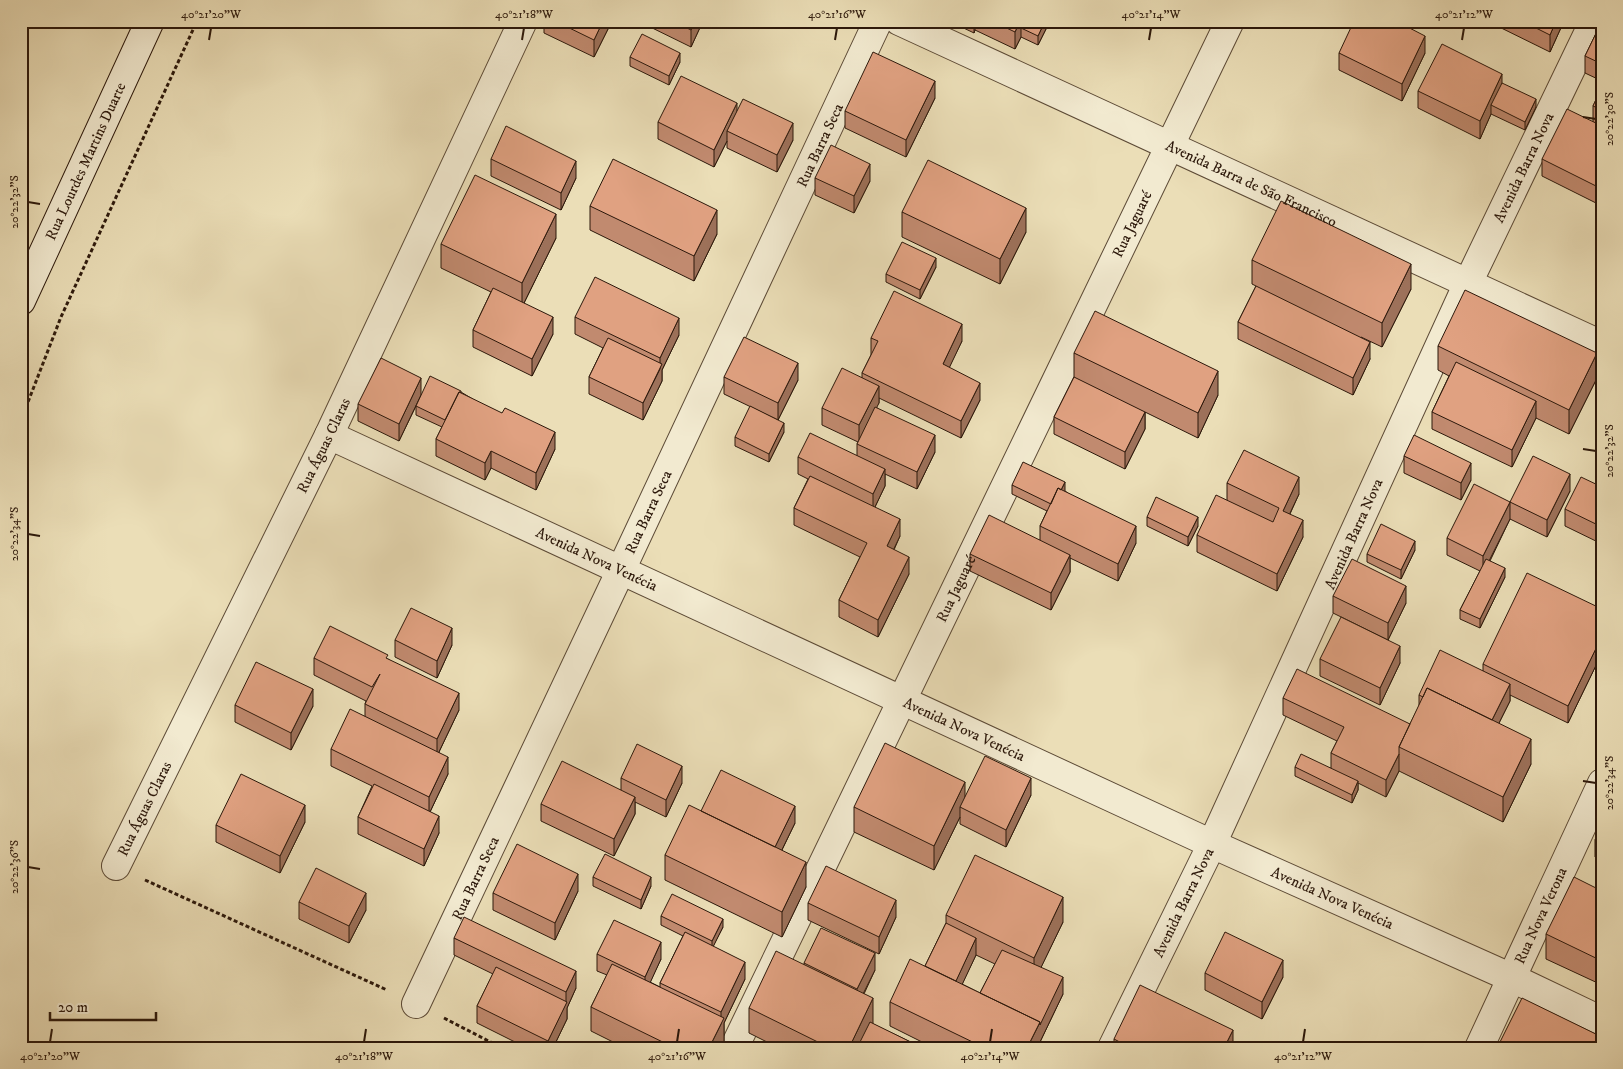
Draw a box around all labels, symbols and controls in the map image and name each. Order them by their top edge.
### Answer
text: 40°21'20"W [181,7,242,22]
text: 40°21'18"W [495,7,554,22]
text: 40°21'16"W [808,7,867,22]
text: 40°21'14"W [1122,7,1181,22]
text: 40°21'12"W [1435,7,1494,22]
street label: Rua Lourdes Martins Duarte [41,79,130,243]
text: 20°22'30"S [1602,92,1617,146]
street label: Rua Barra Seca [793,100,848,190]
street label: Avenida Barra Nova [1489,109,1559,226]
street label: Avenida Barra de São Francisco [1162,136,1340,232]
text: 20°22'32"S [7,175,22,229]
street label: Rua Jaguaré [1108,187,1157,261]
street label: Rua Águas Claras [293,395,355,496]
text: 20°22'32"S [1602,424,1617,478]
street label: Rua Barra Seca [621,467,677,557]
street label: Avenida Barra Nova [1320,475,1388,593]
text: 20°22'34"S [7,507,22,561]
street label: Avenida Nova Venécia [533,523,661,596]
street label: Rua Jaguaré [932,552,981,625]
street label: Avenida Nova Venécia [900,693,1028,766]
text: 20°22'34"S [1602,756,1617,810]
street label: Rua Águas Claras [113,758,176,859]
street label: Rua Barra Seca [448,833,504,923]
text: 20°22'36"S [7,840,22,894]
street label: Avenida Barra Nova [1149,844,1219,961]
street label: Avenida Nova Venécia [1268,863,1397,934]
street label: Rua Nova Verona [1510,864,1572,967]
scale bar [50,989,156,1021]
text: 20 m [58,998,88,1017]
text: 40°21'20"W [20,1049,81,1064]
text: 40°21'18"W [335,1049,394,1064]
text: 40°21'16"W [648,1049,707,1064]
text: 40°21'14"W [961,1049,1020,1064]
text: 40°21'12"W [1274,1049,1333,1064]

